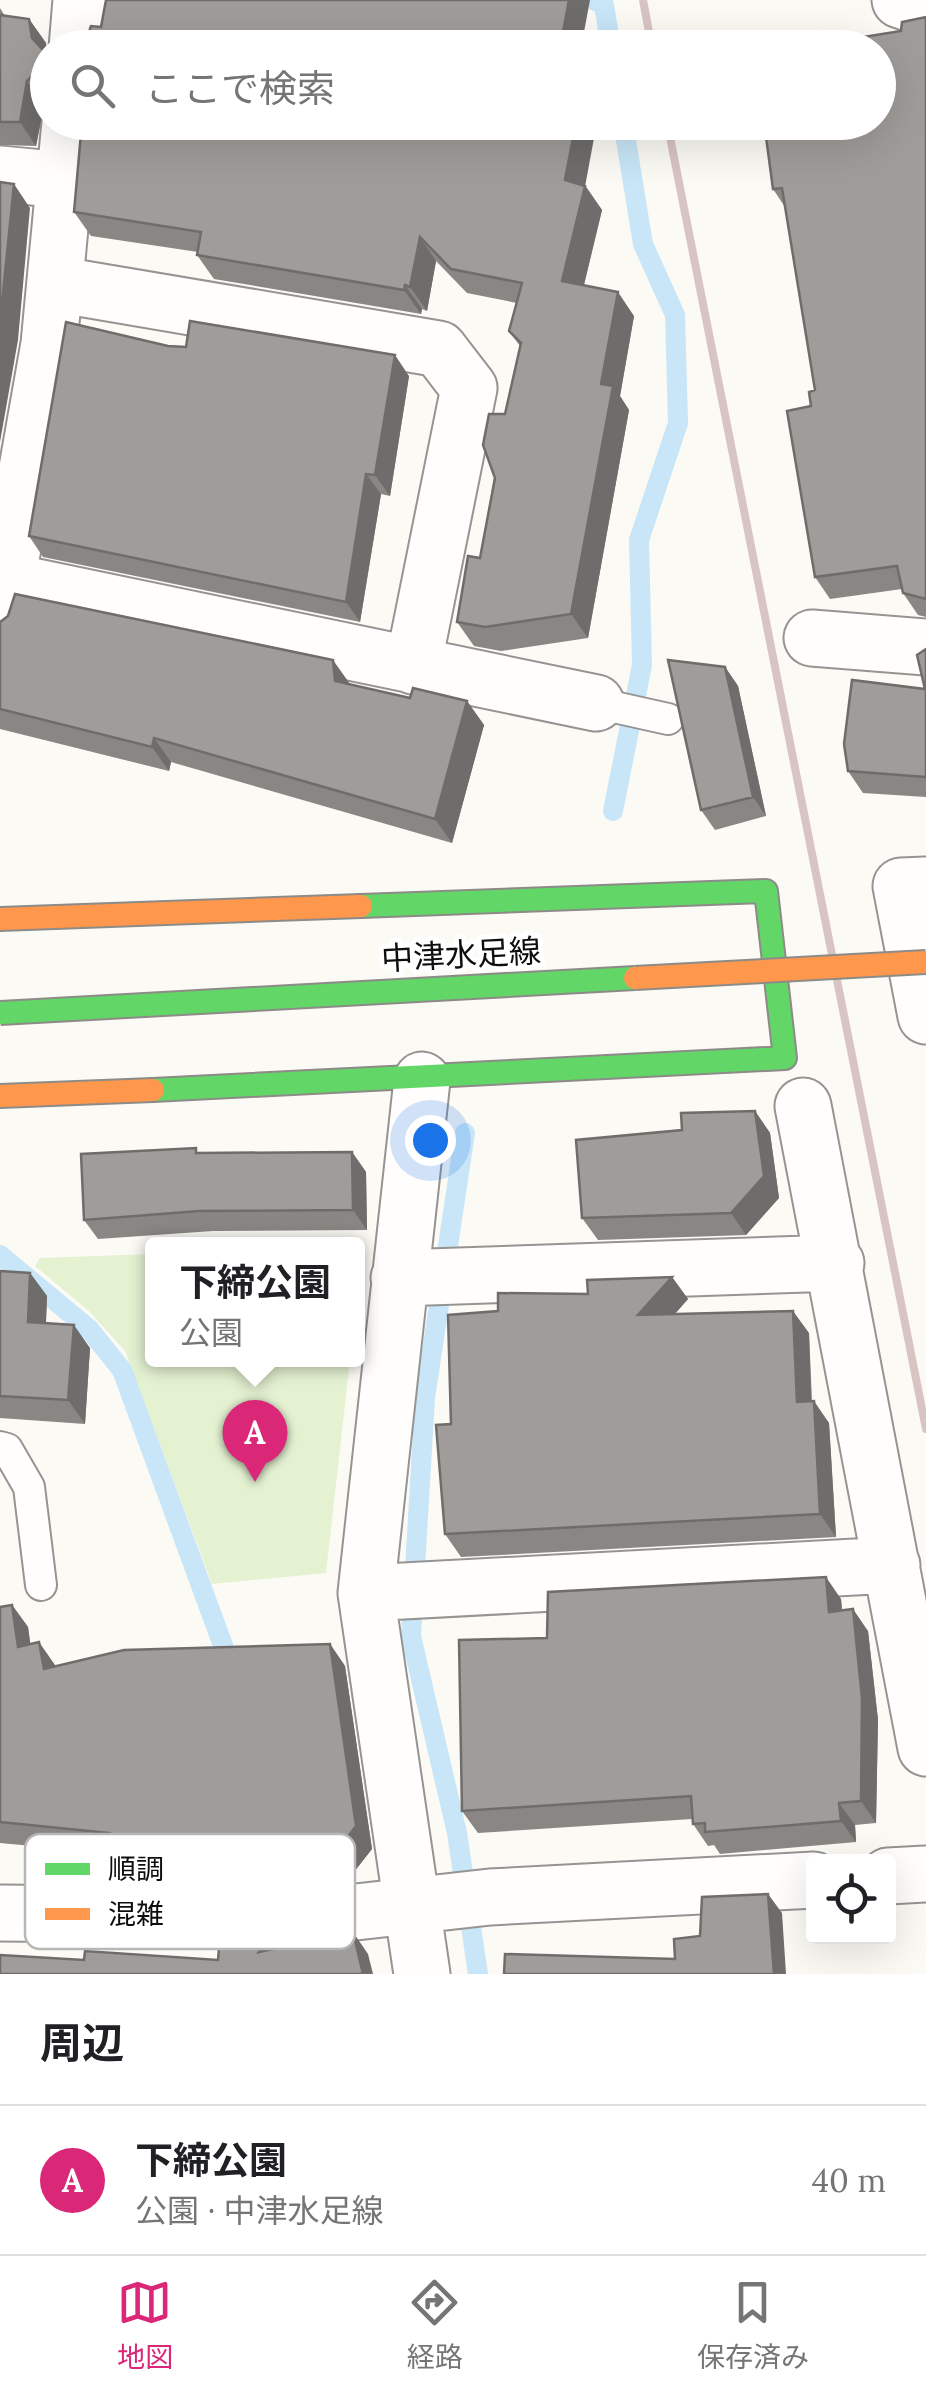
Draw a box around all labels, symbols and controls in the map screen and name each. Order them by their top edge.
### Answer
search box [30,30,896,140]
icon: search [65,58,120,113]
text: ここで検索 [145,64,335,112]
street label: 中津水足線 [380,930,542,979]
your location [405,1115,456,1166]
popup [145,1237,365,1367]
text: 下締公園 [179,1258,331,1306]
text: 公園 [179,1312,243,1353]
pin: A [222,1400,288,1482]
legend [25,1834,355,1949]
text: 順調 [108,1851,164,1887]
map controls [806,1854,896,1944]
button: locate [806,1854,896,1944]
text: 混雑 [108,1896,164,1932]
text: 周辺 [40,2016,124,2070]
text: 下締公園 [135,2136,287,2184]
text: A [62,2160,83,2201]
text: 40 m [812,2160,886,2201]
text: 公園 · 中津水足線 [135,2190,384,2231]
tab: 地図 [117,2275,173,2375]
tab: 経路 [407,2275,463,2375]
tab: 保存済み [697,2275,809,2375]

